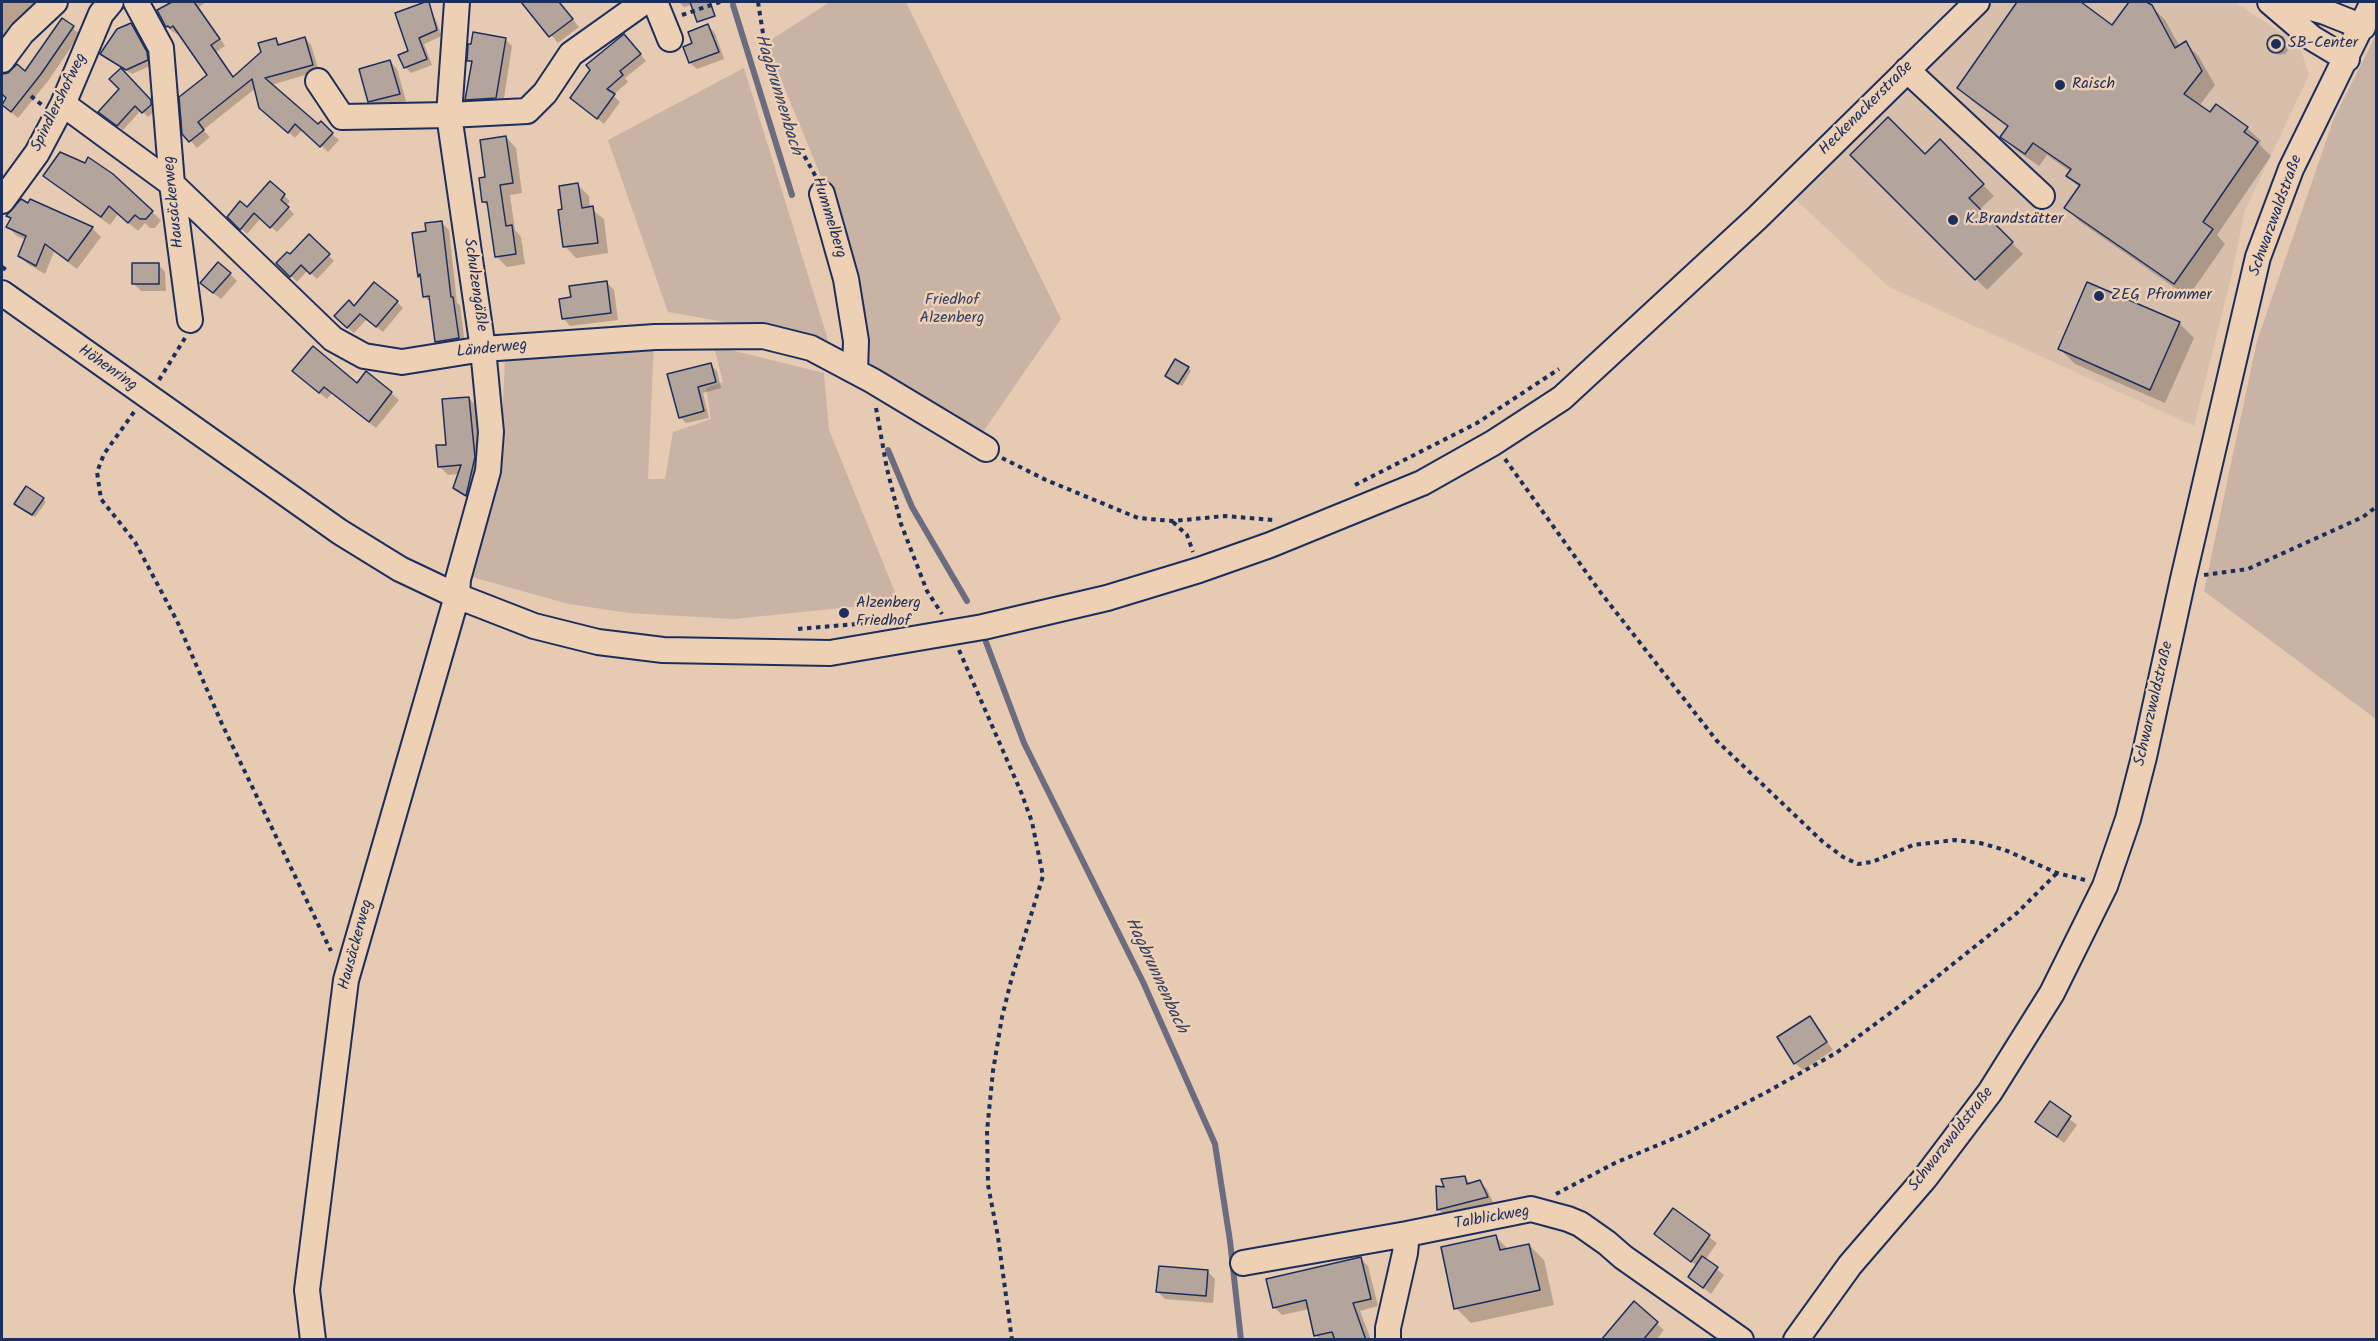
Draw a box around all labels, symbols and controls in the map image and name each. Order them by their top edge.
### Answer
water label: Hagbrunnenbach [748,32,806,158]
place label: SB-Center [2288,34,2358,54]
marker: SB-Center [2269,37,2283,51]
street label: Spindlershofweg [28,51,92,155]
street label: Heckenackerstraße [1816,58,1918,160]
place label: Raisch [2072,75,2115,95]
marker: Raisch [2053,78,2067,92]
street label: Schwarzwaldstraße [2246,153,2308,279]
street label: Hausäckerweg [161,155,189,249]
street label: Hummelberg [807,175,849,261]
place label: K.Brandstätter [1965,210,2063,230]
marker: K.Brandstätter [1946,213,1960,227]
street label: Schulzengäßle [458,237,490,333]
place label: ZEG Pfrommer [2111,286,2212,306]
marker: ZEG Pfrommer [2092,289,2106,303]
park label: Friedhof Alzenberg [920,291,984,329]
street label: Länderweg [456,337,528,363]
street label: Höhenring [74,342,140,396]
place label: Alzenberg Friedhof [856,594,921,632]
marker: Alzenberg Friedhof [837,606,851,620]
street label: Schwarzwaldstraße [2131,640,2179,768]
street label: Hausäckerweg [336,898,378,992]
water label: Hagbrunnenbach [1119,915,1191,1037]
street label: Schwarzwaldstraße [1905,1084,1999,1196]
street label: Talblickweg [1453,1203,1531,1235]

